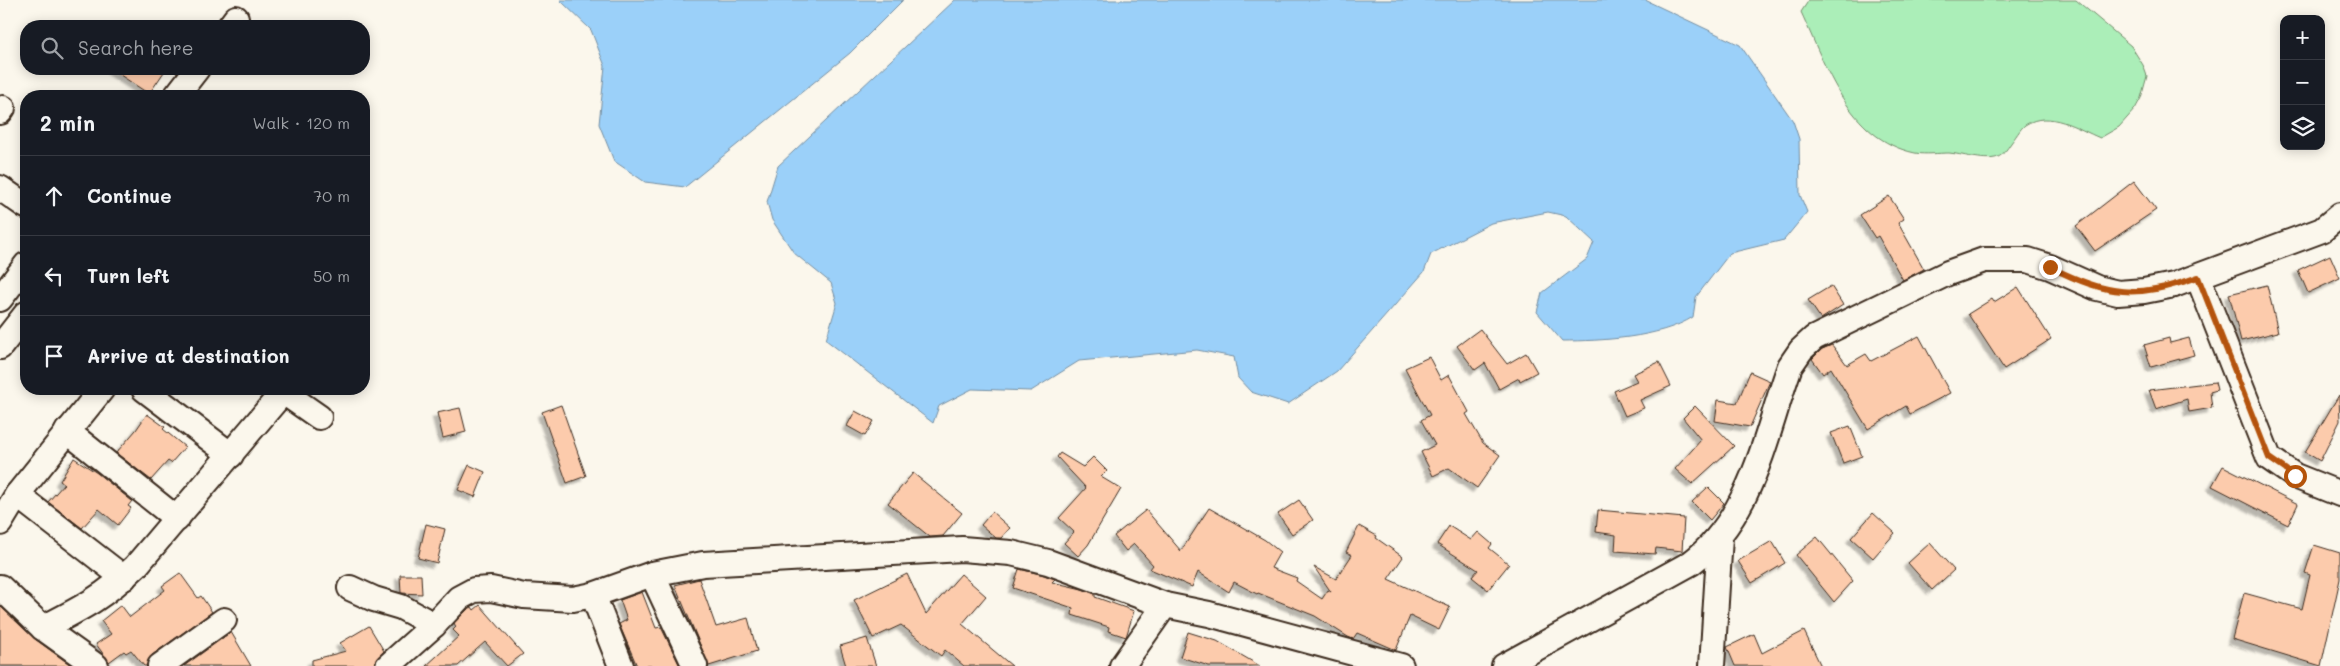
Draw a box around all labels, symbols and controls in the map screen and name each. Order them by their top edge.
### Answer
map controls [2280,15,2325,150]
button: + [2280,15,2325,60]
search box [20,20,370,75]
icon: search [38,34,66,62]
text: Search here [78,35,194,60]
button: − [2280,60,2325,105]
button: layers [2280,105,2325,150]
text: 2 min [40,109,95,136]
text: Walk · 120 m [252,112,350,133]
icon: ahead [40,182,68,210]
text: Continue [87,183,172,208]
text: 70 m [313,185,350,206]
route end [2039,256,2062,279]
icon: left [40,262,68,290]
text: Turn left [87,263,170,288]
text: 50 m [313,265,350,286]
icon: arrive [40,342,68,370]
text: Arrive at destination [87,343,290,368]
route start [2284,465,2307,488]

